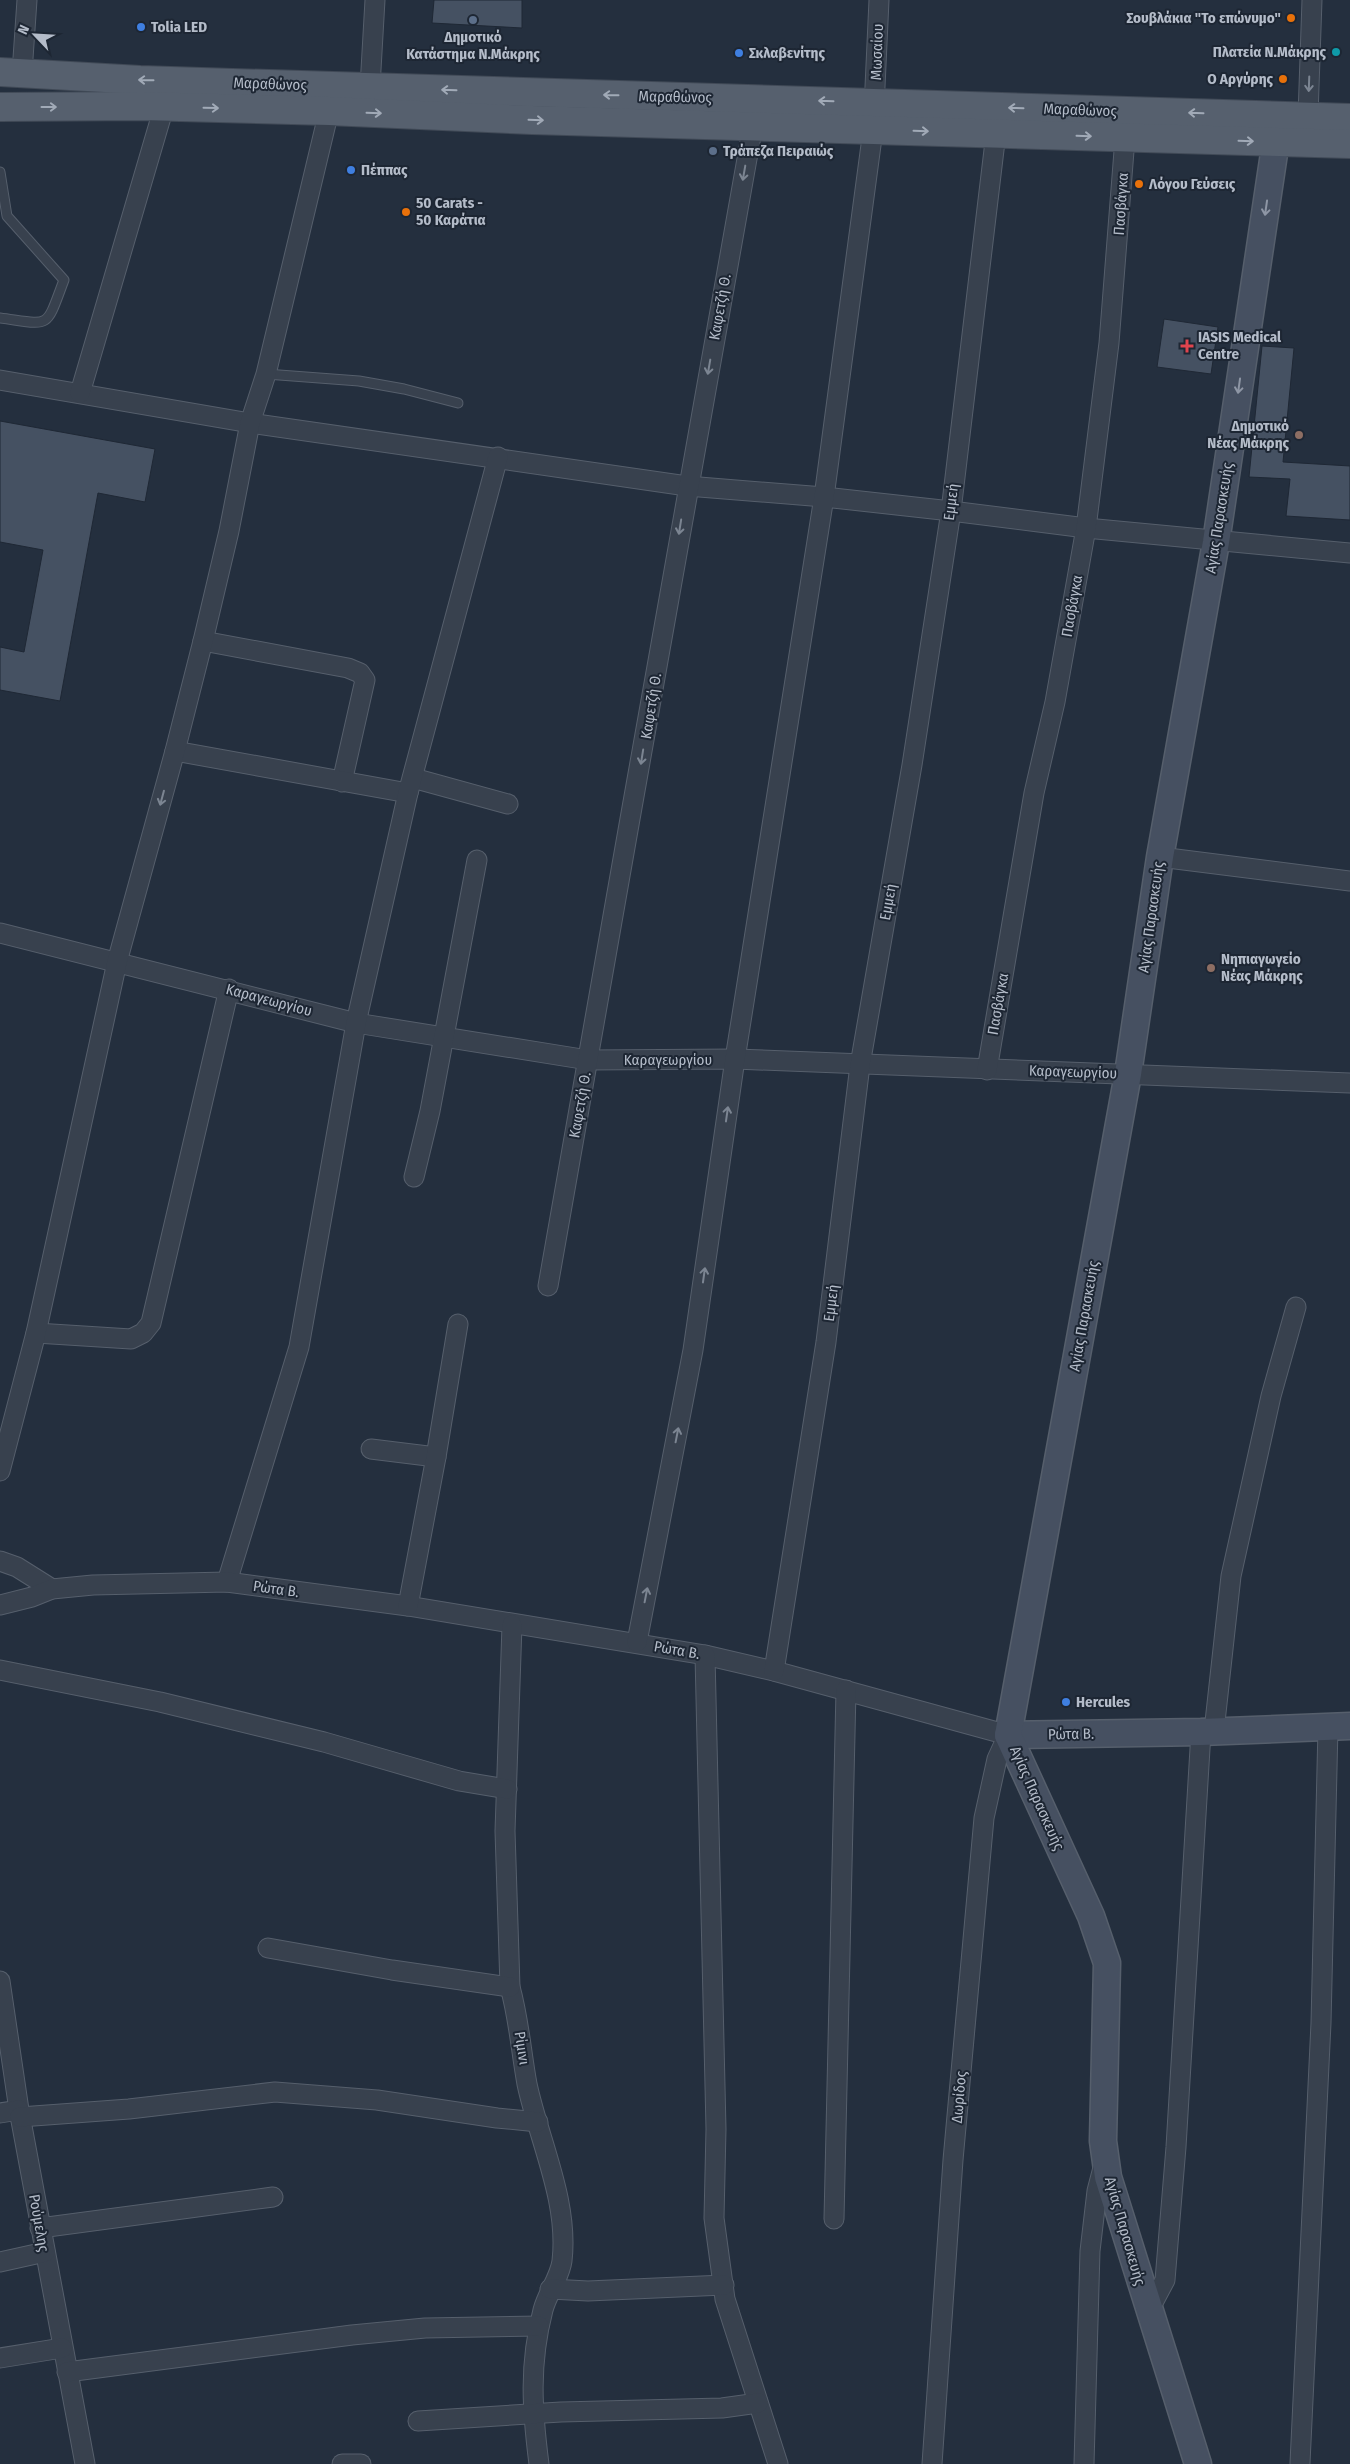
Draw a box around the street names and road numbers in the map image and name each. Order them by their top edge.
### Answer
street label: Μωσαίου [867,23,887,81]
street label: Μαραθώνος [233,74,308,94]
street label: Μαραθώνος [638,87,713,107]
street label: Μαραθώνος [1043,100,1118,120]
street label: Πασβάγκα [1110,172,1132,236]
street label: Καφετζή Θ. [705,273,735,341]
street label: Αγίας Παρασκευής [1201,461,1237,575]
street label: Εμμεή [940,483,962,521]
street label: Πασβάγκα [1058,574,1086,638]
street label: Καφετζή Θ. [637,672,665,740]
street label: Αγίας Παρασκευής [1134,860,1168,974]
street label: Εμμεή [876,882,900,922]
street label: Πασβάγκα [984,972,1012,1036]
street label: Καραγεωργίου [224,980,314,1020]
street label: Καραγεωργίου [624,1051,712,1069]
street label: Καραγεωργίου [1029,1061,1117,1083]
street label: Καφετζή Θ. [565,1071,595,1139]
street label: Αγίας Παρασκευής [1065,1259,1103,1373]
street label: Εμμεή [820,1284,842,1322]
street label: Ρώτα Β. [252,1577,300,1601]
street label: Ρώτα Β. [653,1637,701,1663]
street label: Ρώτα Β. [1048,1725,1094,1743]
street label: Αγίας Παρασκευής [1006,1743,1068,1853]
street label: Ρίμινι [510,2030,534,2066]
street label: Δωρίδος [948,2070,970,2124]
street label: Αγίας Παρασκευής [1101,2175,1149,2288]
street label: Ρούμελης [25,2193,53,2254]

